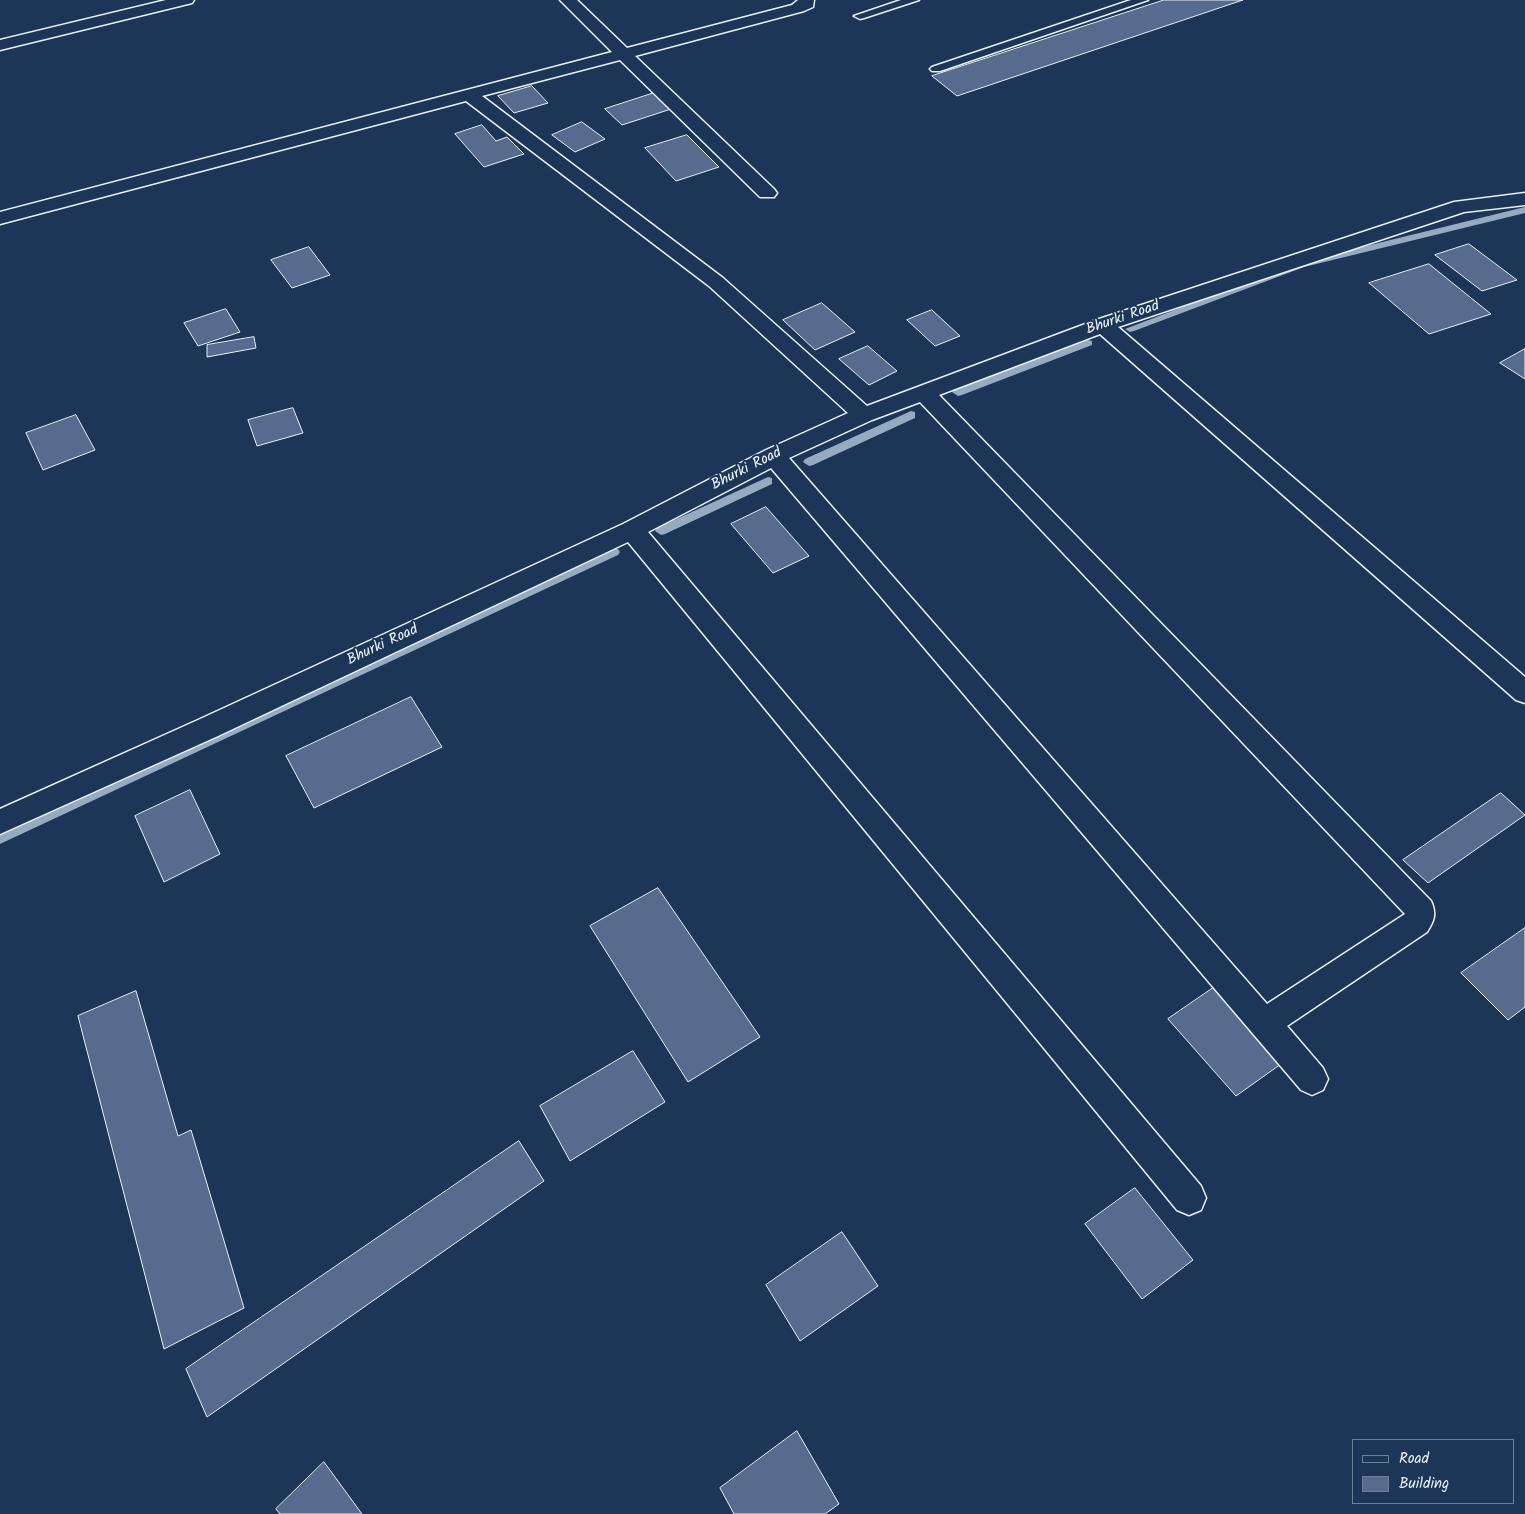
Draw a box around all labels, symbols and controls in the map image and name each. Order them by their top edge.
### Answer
street label: Bhurki Road [1084,298,1162,340]
street label: Bhurki Road [709,445,785,495]
street label: Bhurki Road [345,622,421,670]
legend [1352,1439,1515,1504]
text: Road [1399,1447,1429,1471]
text: Building [1399,1472,1449,1496]

